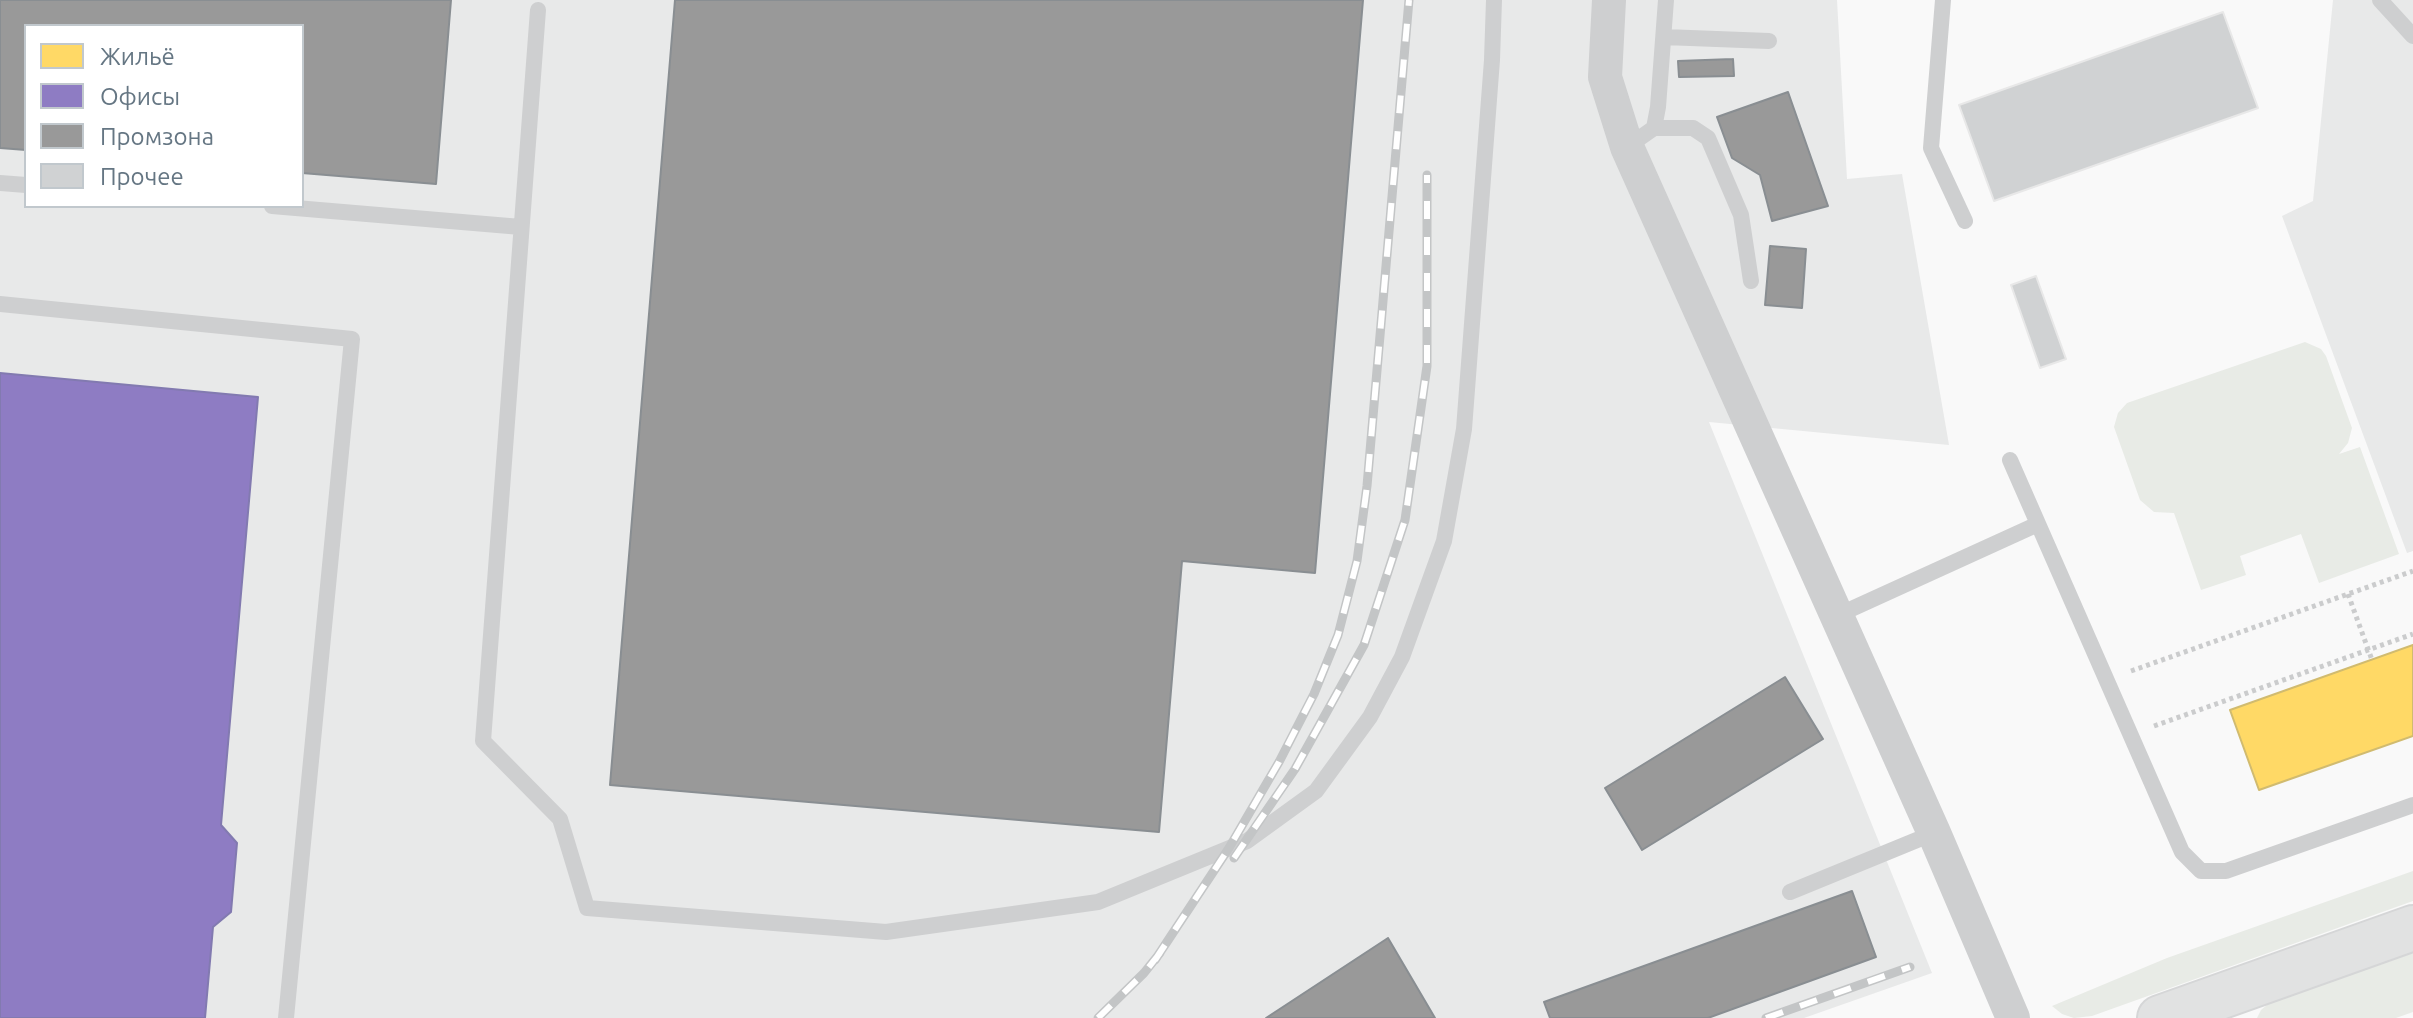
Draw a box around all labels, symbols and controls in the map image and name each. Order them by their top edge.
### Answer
legend [24,24,304,208]
text: Жильё [100,43,175,70]
text: Офисы [100,83,180,110]
text: Промзона [100,123,214,150]
text: Прочее [100,163,184,190]

